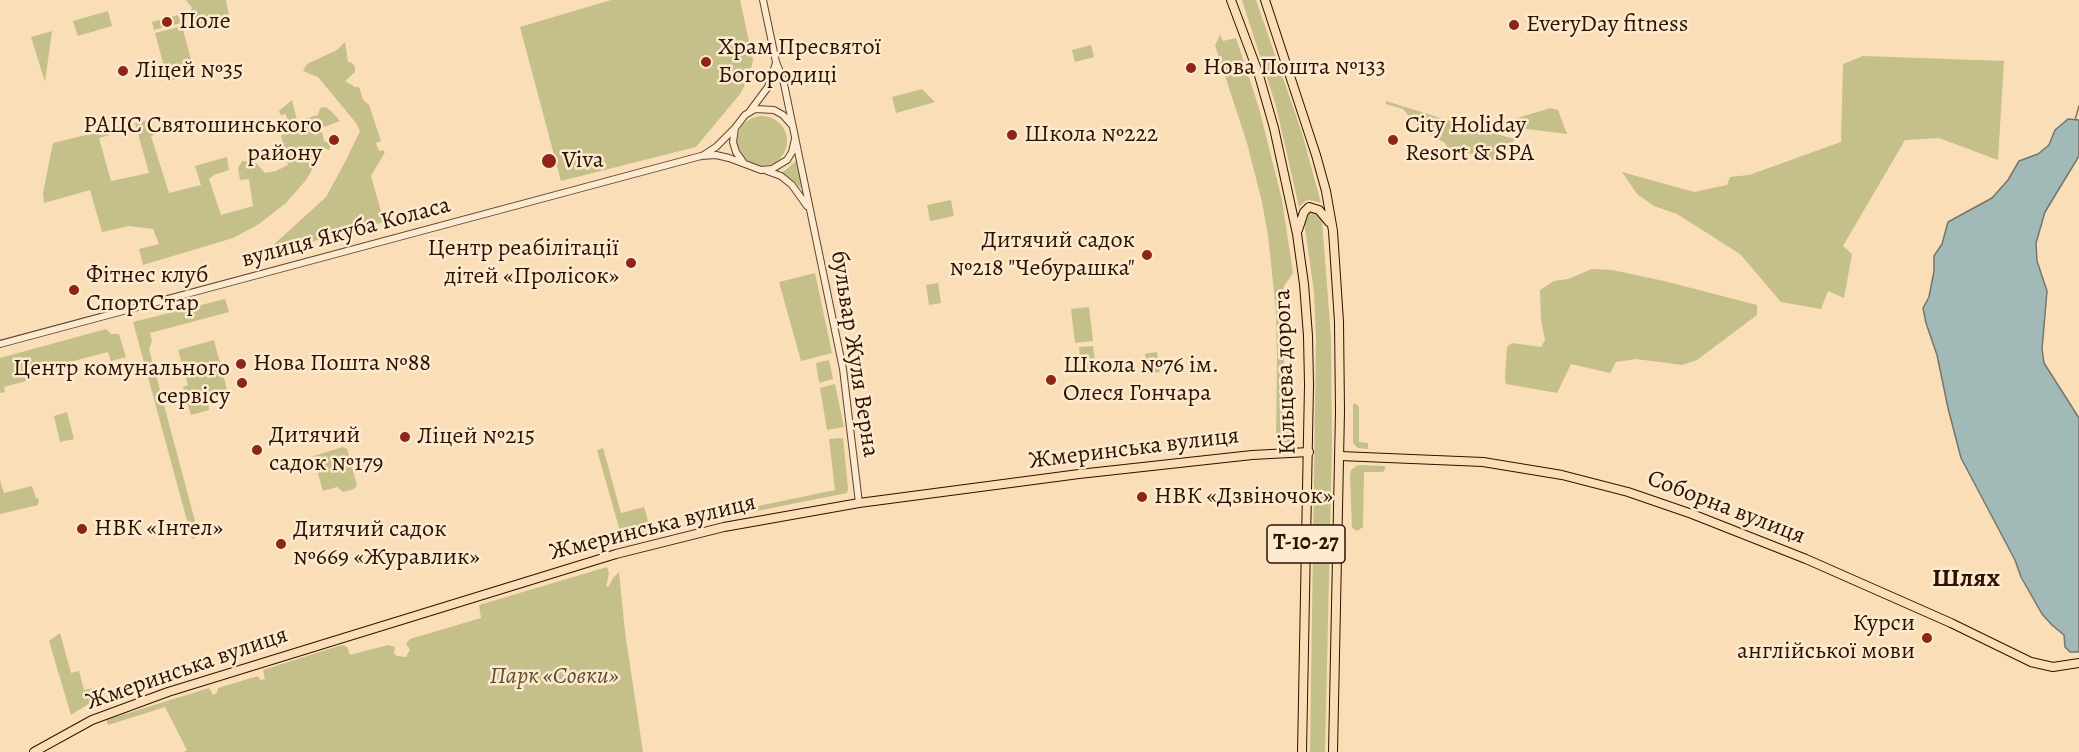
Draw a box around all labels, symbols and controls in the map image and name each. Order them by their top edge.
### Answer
place label: Поле [179,8,231,36]
place label: EveryDay fitness [1526,11,1688,39]
marker: Поле [160,15,174,29]
marker: EveryDay fitness [1507,18,1521,32]
place label: Храм Пресвятої Богородиці [718,34,881,90]
place label: Нова Пошта №133 [1203,54,1386,82]
marker: Храм Пресвятої Богородиці [699,55,713,69]
place label: Ліцей №35 [135,57,243,85]
marker: Нова Пошта №133 [1184,61,1198,75]
marker: Ліцей №35 [116,64,130,78]
place label: РАЦС Святошинського району [83,112,322,168]
place label: City Holiday Resort & SPA [1405,112,1534,168]
place label: Школа №222 [1024,121,1158,149]
marker: Школа №222 [1005,128,1019,142]
marker: РАЦС Святошинського району [327,133,341,147]
marker: City Holiday Resort & SPA [1386,133,1400,147]
place label: Viva [562,147,604,175]
marker: Viva [540,152,558,170]
street label: вулиця Якуба Коласа [238,191,454,275]
place label: Дитячий садок №218 "Чебурашка" [950,227,1135,283]
place label: Центр реабілітації дітей «Пролісок» [428,235,619,291]
marker: Дитячий садок №218 "Чебурашка" [1140,248,1154,262]
street label: бульвар Жуля Верна [823,249,885,459]
marker: Центр реабілітації дітей «Пролісок» [624,256,638,270]
place label: Фітнес клуб СпортСтар [86,262,208,318]
marker: Фітнес клуб СпортСтар [67,283,81,297]
street label: Кільцева дорога [1269,289,1303,455]
place label: Нова Пошта №88 [253,350,431,378]
place label: Школа №76 ім. Олеся Гончара [1063,352,1219,408]
place label: Центр комунального сервісу [13,355,230,411]
marker: Нова Пошта №88 [234,357,248,371]
marker: Школа №76 ім. Олеся Гончара [1044,373,1058,387]
marker: Центр комунального сервісу [235,376,249,390]
place label: Дитячий садок №179 [269,422,383,478]
street label: Жмеринська вулиця [1027,422,1241,476]
place label: Ліцей №215 [417,423,535,451]
marker: Ліцей №215 [398,430,412,444]
marker: Дитячий садок №179 [250,443,264,457]
street label: Соборна вулиця [1643,465,1809,551]
place label: НВК «Дзвіночок» [1154,483,1333,511]
street label: Жмеринська вулиця [547,488,759,568]
marker: НВК «Дзвіночок» [1135,490,1149,504]
place label: НВК «Інтел» [94,515,223,543]
place label: Дитячий садок №669 «Журавлик» [293,516,480,572]
marker: НВК «Інтел» [75,522,89,536]
road number: Т-10-27 [1267,525,1345,563]
marker: Дитячий садок №669 «Журавлик» [274,537,288,551]
district label: Шлях [1932,564,2000,596]
place label: Курси англійської мови [1737,610,1915,666]
street label: Жмеринська вулиця [82,621,292,717]
marker: Курси англійської мови [1920,631,1934,645]
park label: Парк «Совки» [489,663,619,691]

